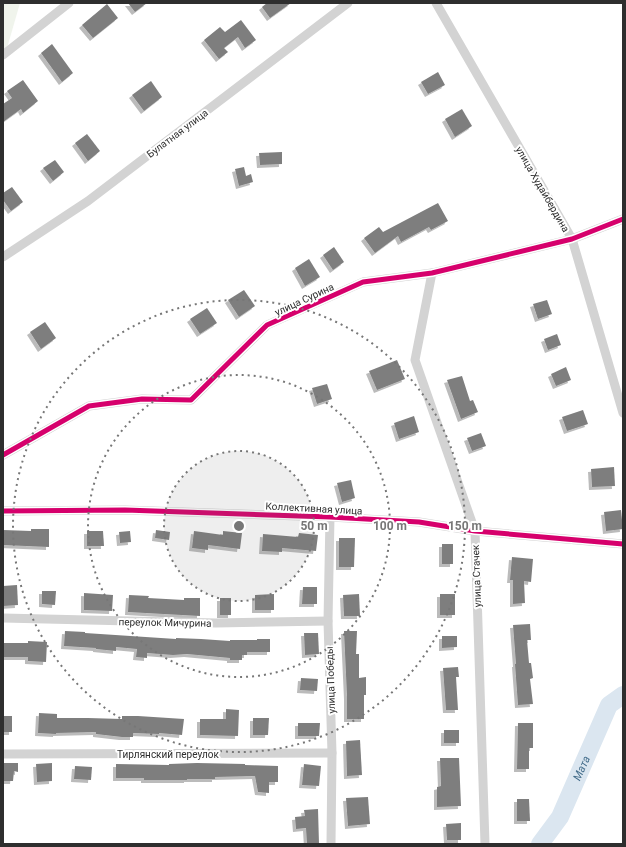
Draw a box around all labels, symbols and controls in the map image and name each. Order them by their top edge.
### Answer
street label: Булатная улица [145,107,210,160]
street label: улица Худайбердина [514,144,572,234]
street label: улица Сурина [273,281,335,318]
street label: Коллективная улица [265,500,363,517]
centre of rings [232,519,246,533]
text: 50 m [300,519,328,533]
text: 100 m [373,519,407,533]
text: 150 m [448,519,482,533]
street label: улица Стачек [470,544,483,608]
street label: переулок Мичурина [118,616,212,629]
street label: улица Победы [324,646,337,714]
street label: Тирлянский переулок [117,749,219,760]
water label: Мата [571,754,593,783]

